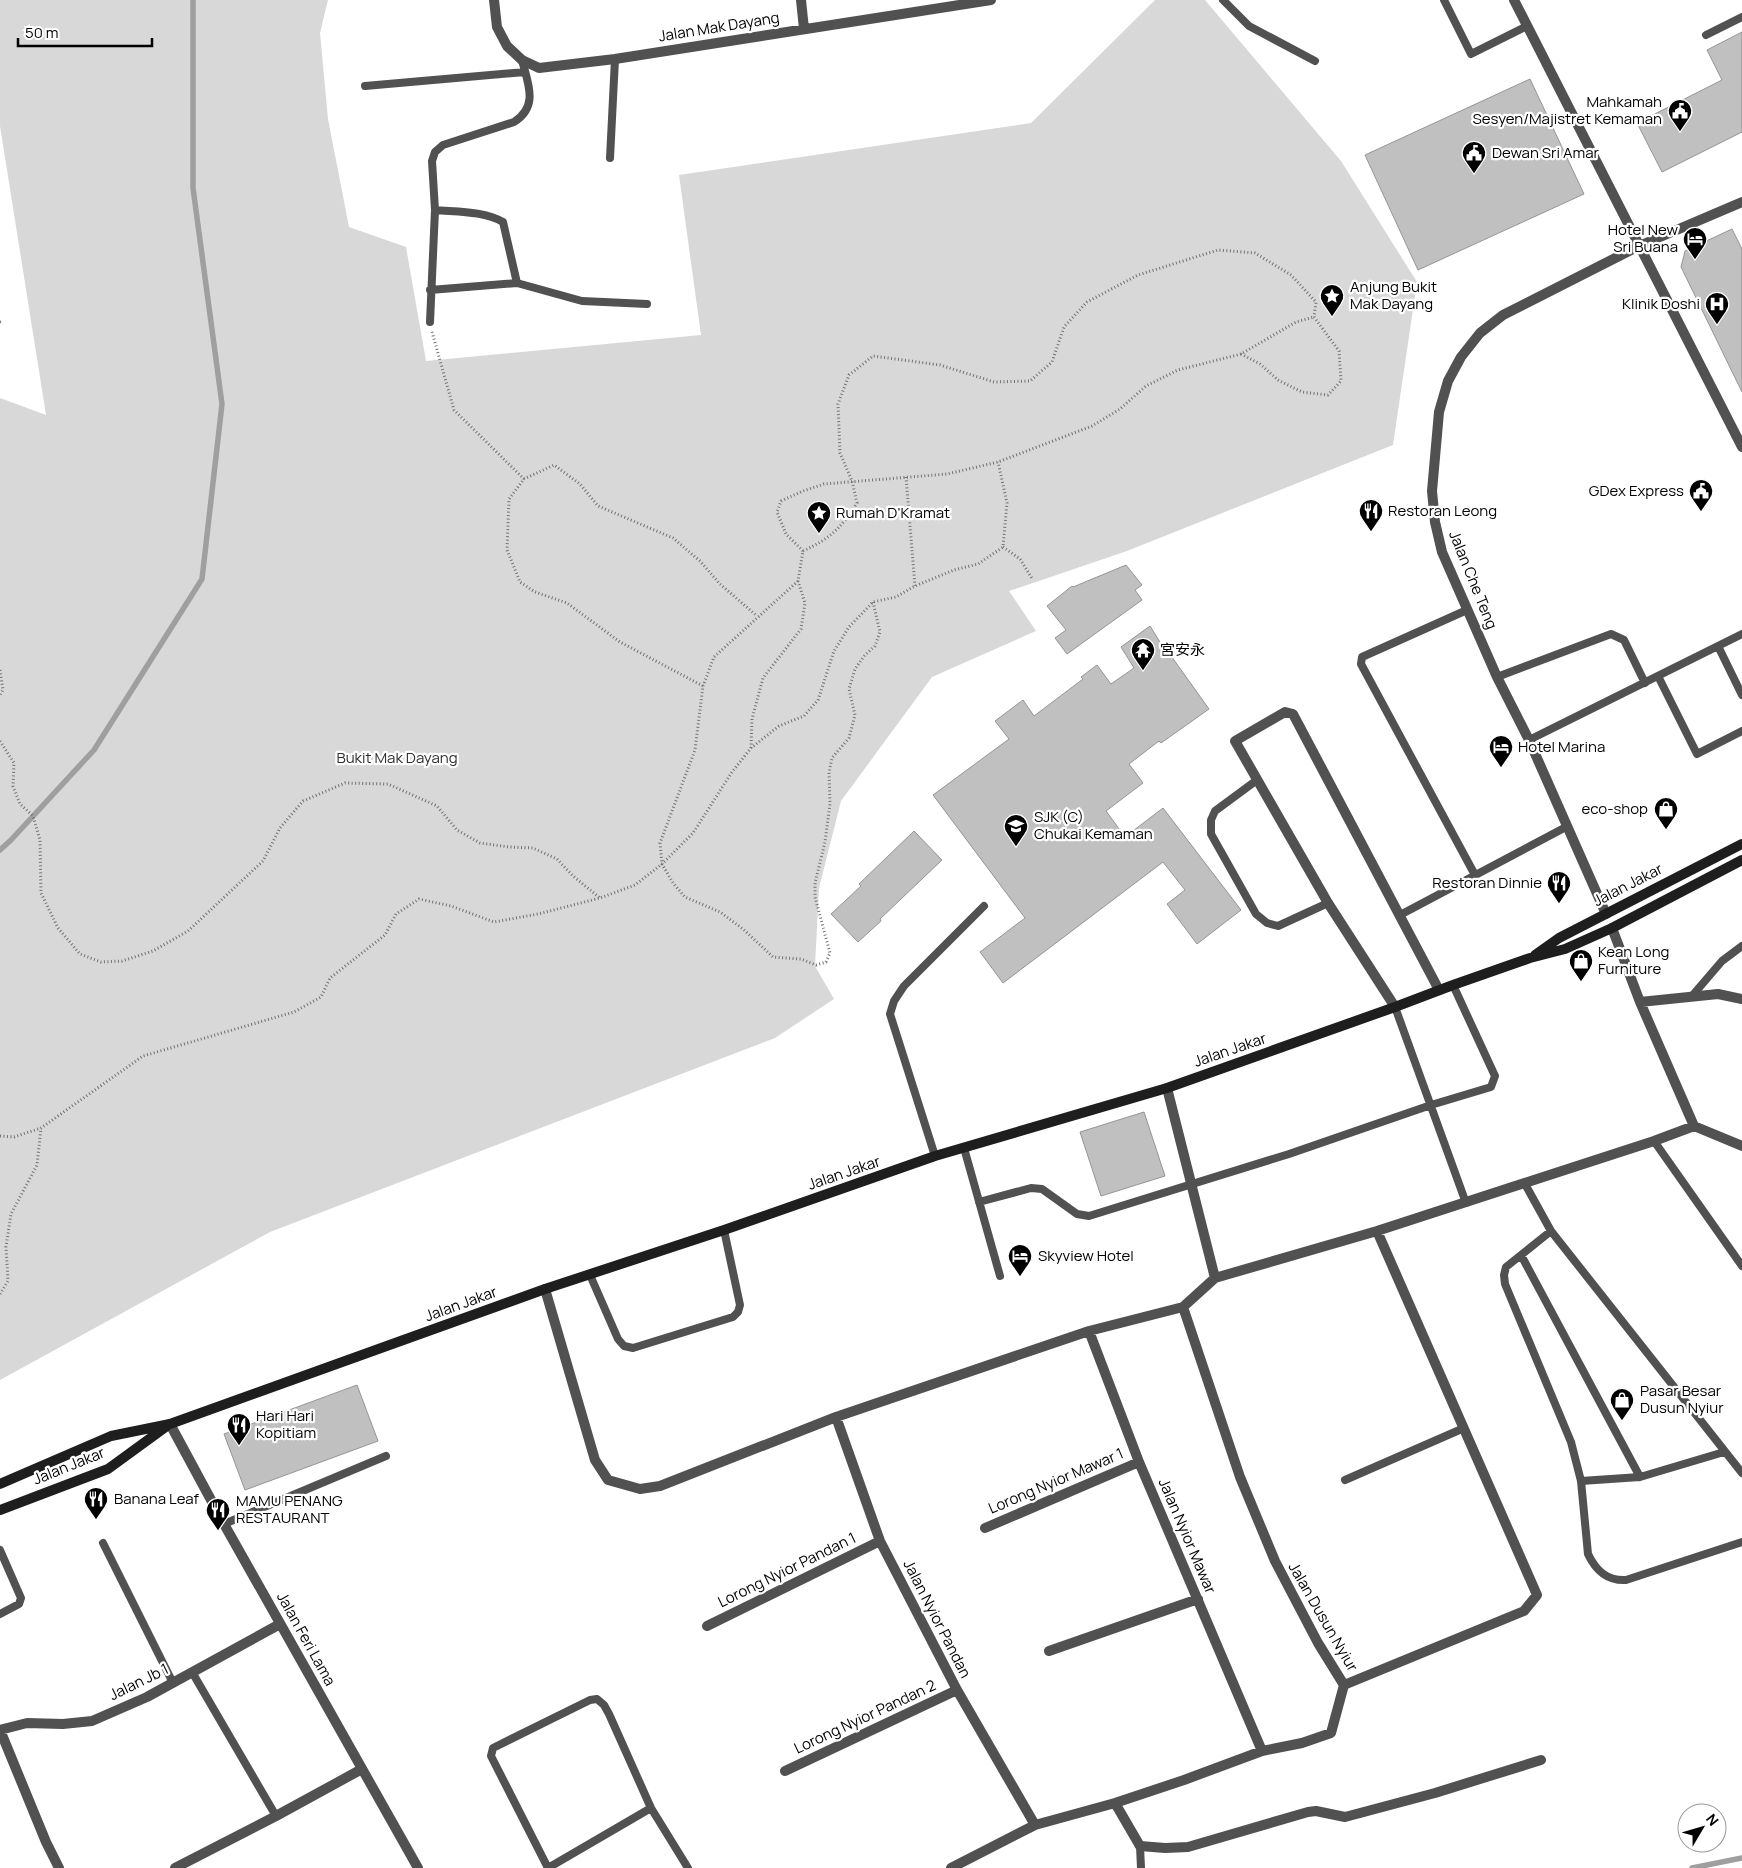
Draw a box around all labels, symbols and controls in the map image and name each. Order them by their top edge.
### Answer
street label: Jalan Mak Dayang [657,7,781,46]
scale bar [18,15,151,47]
text: 50 m [25,22,59,43]
place label: Mahkamah Sesyen/Majistret Kemaman [1473,91,1662,129]
public building icon: Mahkamah Sesyen/Majistret Kemaman [1667,98,1693,132]
public building icon: Dewan Sri Amar [1461,140,1487,174]
place label: Dewan Sri Amar [1492,142,1600,163]
place label: Hotel New Sri Buana [1608,219,1678,257]
hotel icon: Hotel New Sri Buana [1682,226,1708,260]
place label: Anjung Bukit Mak Dayang [1350,276,1437,314]
place icon: Anjung Bukit Mak Dayang [1319,283,1345,317]
hospital icon: Klinik Doshi [1704,291,1730,325]
place label: Klinik Doshi [1622,293,1700,314]
public building icon: GDex Express [1688,478,1714,512]
place label: GDex Express [1589,480,1684,501]
restaurant icon: Restoran Leong [1358,498,1384,532]
place icon: Rumah D'Kramat [806,500,832,534]
place label: Restoran Leong [1388,500,1497,521]
place label: Rumah D'Kramat [836,502,950,523]
street label: Jalan Che Teng [1444,527,1503,632]
temple icon: 宮安永 [1130,637,1156,671]
place label: 宮安永 [1160,639,1205,660]
hotel icon: Hotel Marina [1488,734,1514,768]
place label: Hotel Marina [1518,736,1605,757]
park label: Bukit Mak Dayang [336,747,458,768]
shop icon: eco-shop [1653,796,1679,830]
place label: eco-shop [1581,798,1648,819]
place label: SJK (C) Chukai Kemaman [1034,806,1153,844]
school or university icon: SJK (C) Chukai Kemaman [1003,813,1029,847]
street label: Jalan Jakar [1589,858,1667,911]
restaurant icon: Restoran Dinnie [1546,870,1572,904]
place label: Restoran Dinnie [1432,872,1542,893]
place label: Kean Long Furniture [1598,941,1669,979]
shop icon: Kean Long Furniture [1568,948,1594,982]
street label: Jalan Jakar [1191,1027,1270,1072]
street label: Jalan Jakar [805,1150,884,1195]
hotel icon: Skyview Hotel [1007,1243,1033,1277]
place label: Skyview Hotel [1038,1245,1134,1266]
street label: Jalan Jakar [422,1281,500,1326]
place label: Pasar Besar Dusun Nyiur [1640,1380,1724,1418]
shop icon: Pasar Besar Dusun Nyiur [1609,1387,1635,1421]
place label: Hari Hari Kopitiam [256,1405,316,1443]
restaurant icon: Hari Hari Kopitiam [226,1412,252,1446]
street label: Jalan Jakar [30,1441,108,1489]
street label: Lorong Nyior Mawar 1 [985,1443,1127,1518]
street label: Jalan Nyior Mawar [1154,1475,1221,1597]
restaurant icon: Banana Leaf [83,1486,109,1520]
place label: Banana Leaf [114,1488,200,1509]
place label: MAMU PENANG RESTAURANT [236,1490,343,1528]
restaurant icon: MAMU PENANG RESTAURANT [205,1497,231,1531]
street label: Lorong Nyior Pandan 1 [714,1527,859,1612]
street label: Jalan Nyior Pandan [899,1556,976,1682]
street label: Jalan Dusun Nyiur [1284,1558,1363,1676]
street label: Jalan Feri Lama [272,1588,341,1689]
street label: Jalan Jb 1 [106,1658,172,1705]
street label: Lorong Nyior Pandan 2 [791,1674,939,1759]
north arrow [1677,1803,1727,1853]
text: N [1702,1810,1723,1830]

